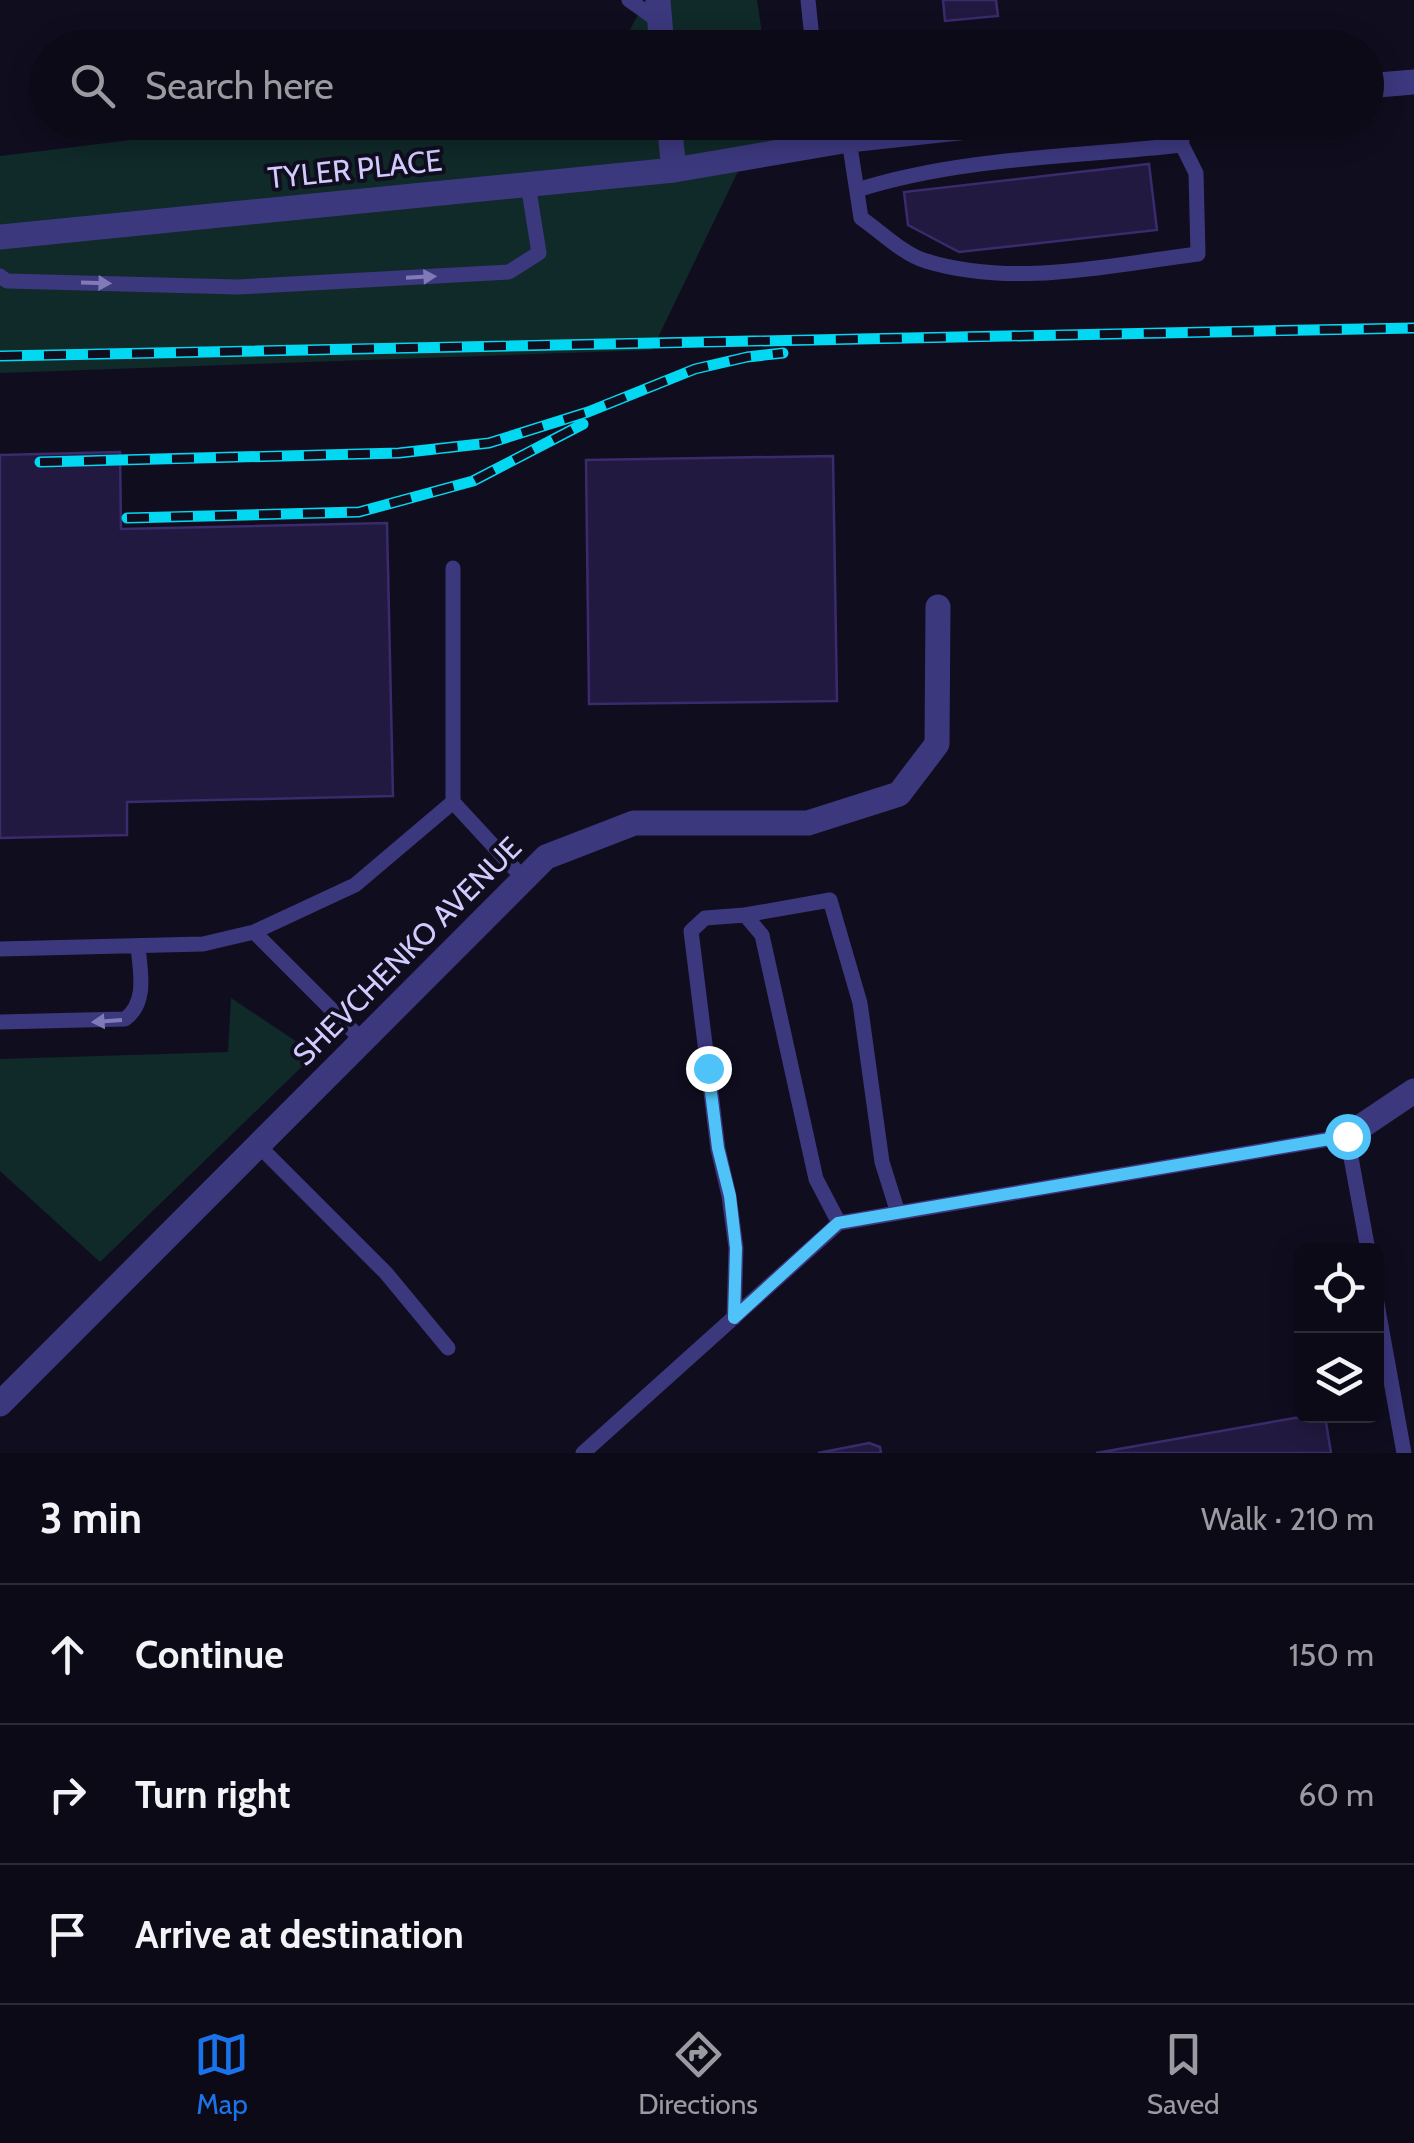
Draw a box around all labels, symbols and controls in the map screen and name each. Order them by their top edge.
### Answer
search box [30,30,1384,140]
icon: search [65,58,120,113]
text: Search here [145,62,334,109]
street label: TYLER PLACE [266,141,444,197]
one-way arrow [405,269,437,285]
one-way arrow [80,276,112,292]
street label: SHEVCHENKO AVENUE [285,829,529,1073]
one-way arrow [90,1013,122,1029]
route end [686,1046,732,1092]
route start [1325,1114,1371,1160]
map controls [1294,1243,1384,1423]
button: locate [1294,1243,1384,1333]
button: layers [1294,1333,1384,1423]
text: 3 min [40,1492,142,1544]
text: Walk · 210 m [1201,1499,1374,1538]
icon: ahead [40,1627,95,1682]
text: Continue [135,1631,284,1678]
text: 150 m [1289,1635,1374,1674]
icon: right [40,1767,95,1822]
text: Turn right [135,1771,291,1818]
text: 60 m [1298,1775,1374,1814]
icon: arrive [40,1907,95,1962]
text: Arrive at destination [135,1911,464,1958]
tab: Map [194,2027,249,2121]
tab: Directions [638,2027,758,2121]
tab: Saved [1147,2027,1220,2121]

